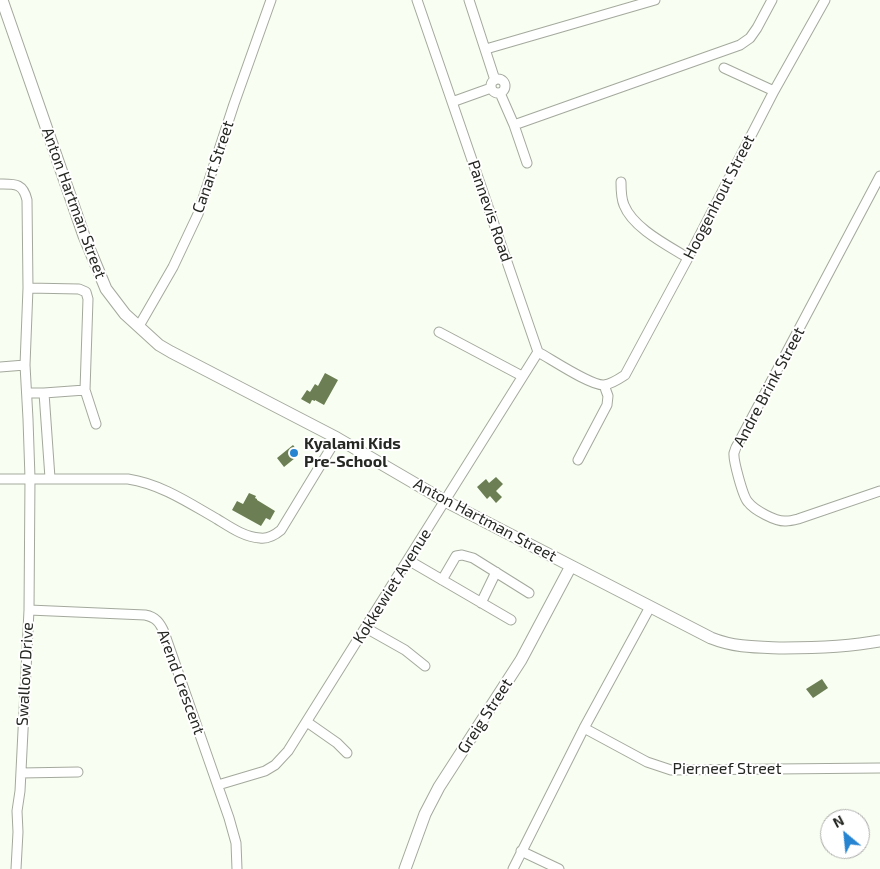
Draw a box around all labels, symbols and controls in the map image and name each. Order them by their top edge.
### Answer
street label: Canart Street [188,118,238,216]
street label: Anton Hartman Street [38,125,110,281]
street label: Hoogenhout Street [679,131,759,263]
street label: Pannevis Road [464,158,516,264]
street label: Andre Brink Street [729,324,809,450]
place label: Kyalami Kids Pre-School [304,434,401,472]
marker: Kyalami Kids Pre-School [288,447,300,459]
street label: Anton Hartman Street [410,474,560,566]
street label: Kokkewiet Avenue [349,525,435,647]
street label: Swallow Drive [13,622,37,726]
street label: Arend Crescent [153,627,209,737]
street label: Greig Street [454,675,516,757]
street label: Pierneef Street [672,759,782,779]
north arrow [820,809,870,859]
text: N [830,811,847,831]

